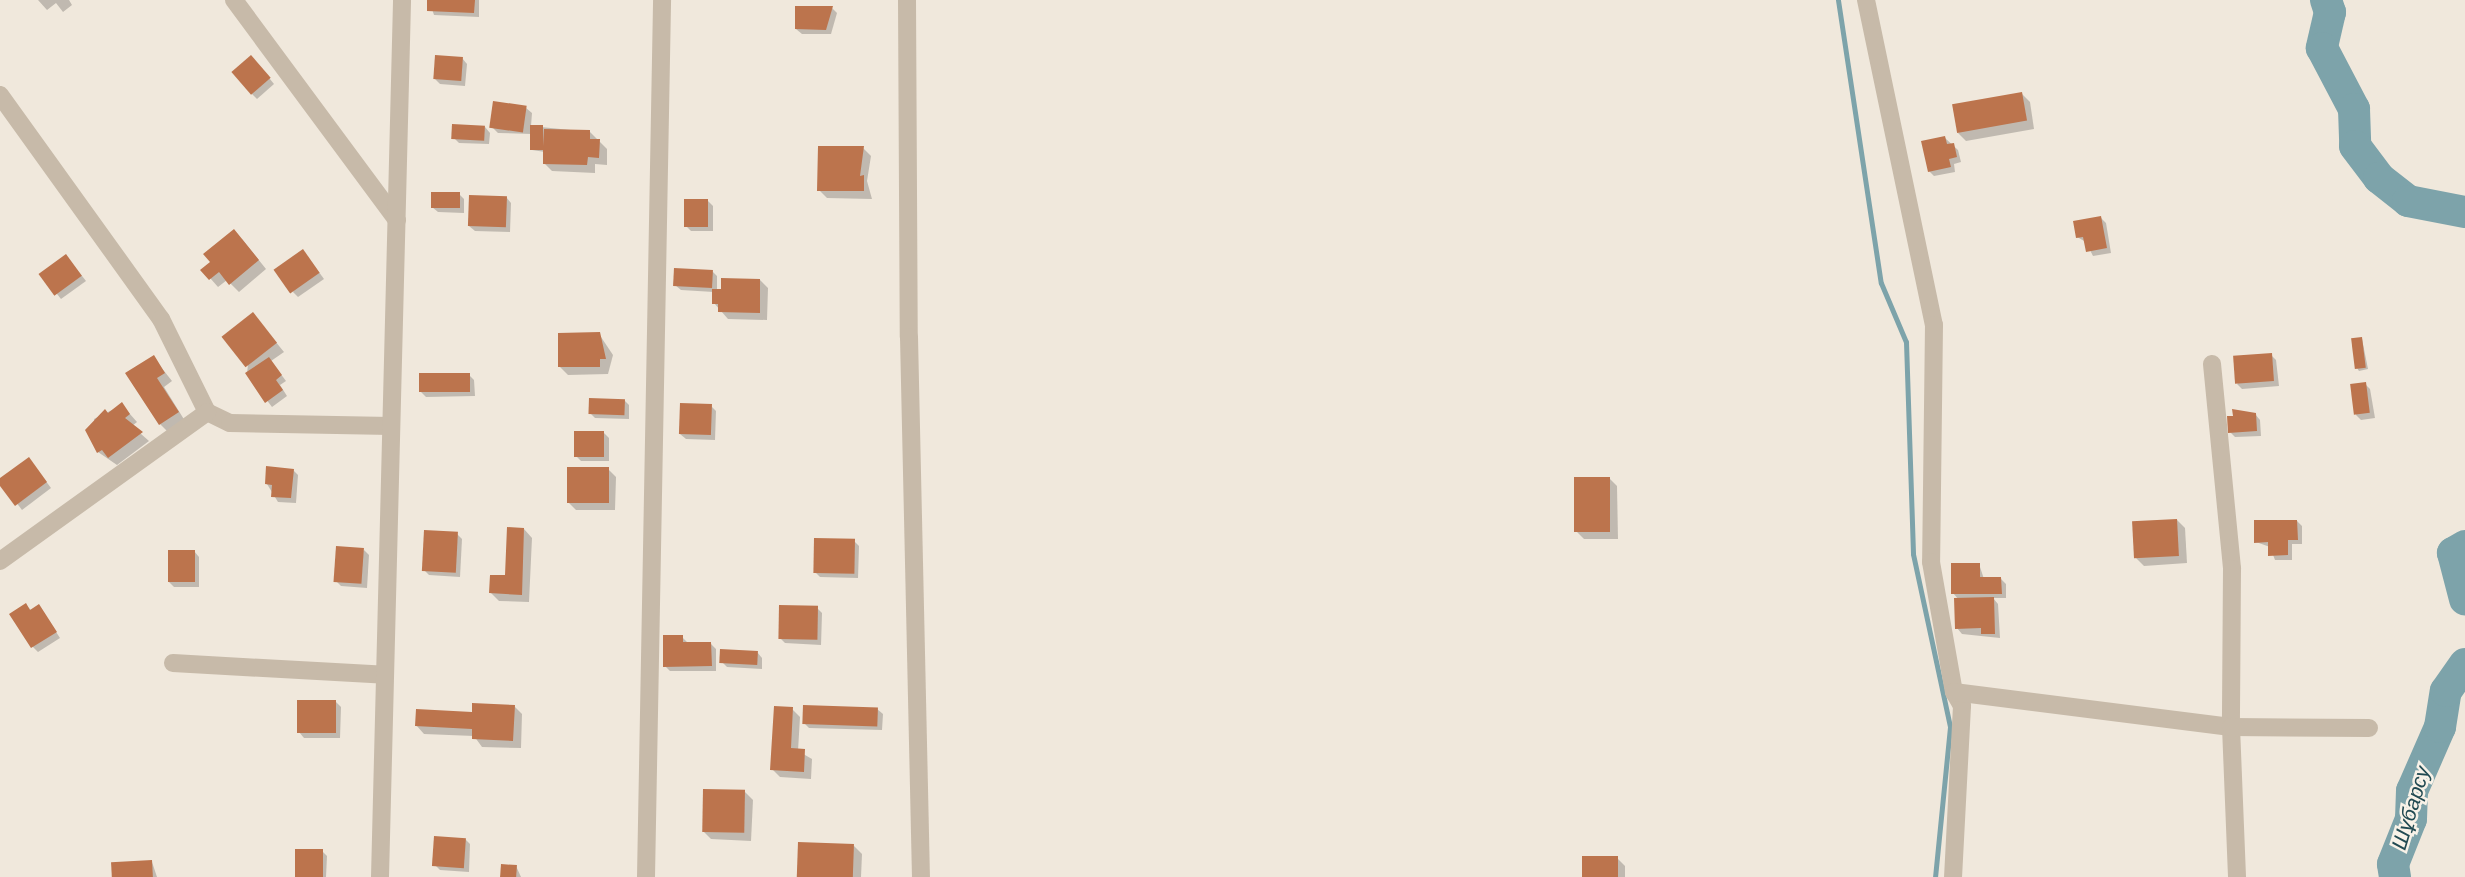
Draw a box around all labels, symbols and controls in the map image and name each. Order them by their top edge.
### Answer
water label: Шұбарсу [2386,763,2436,853]

